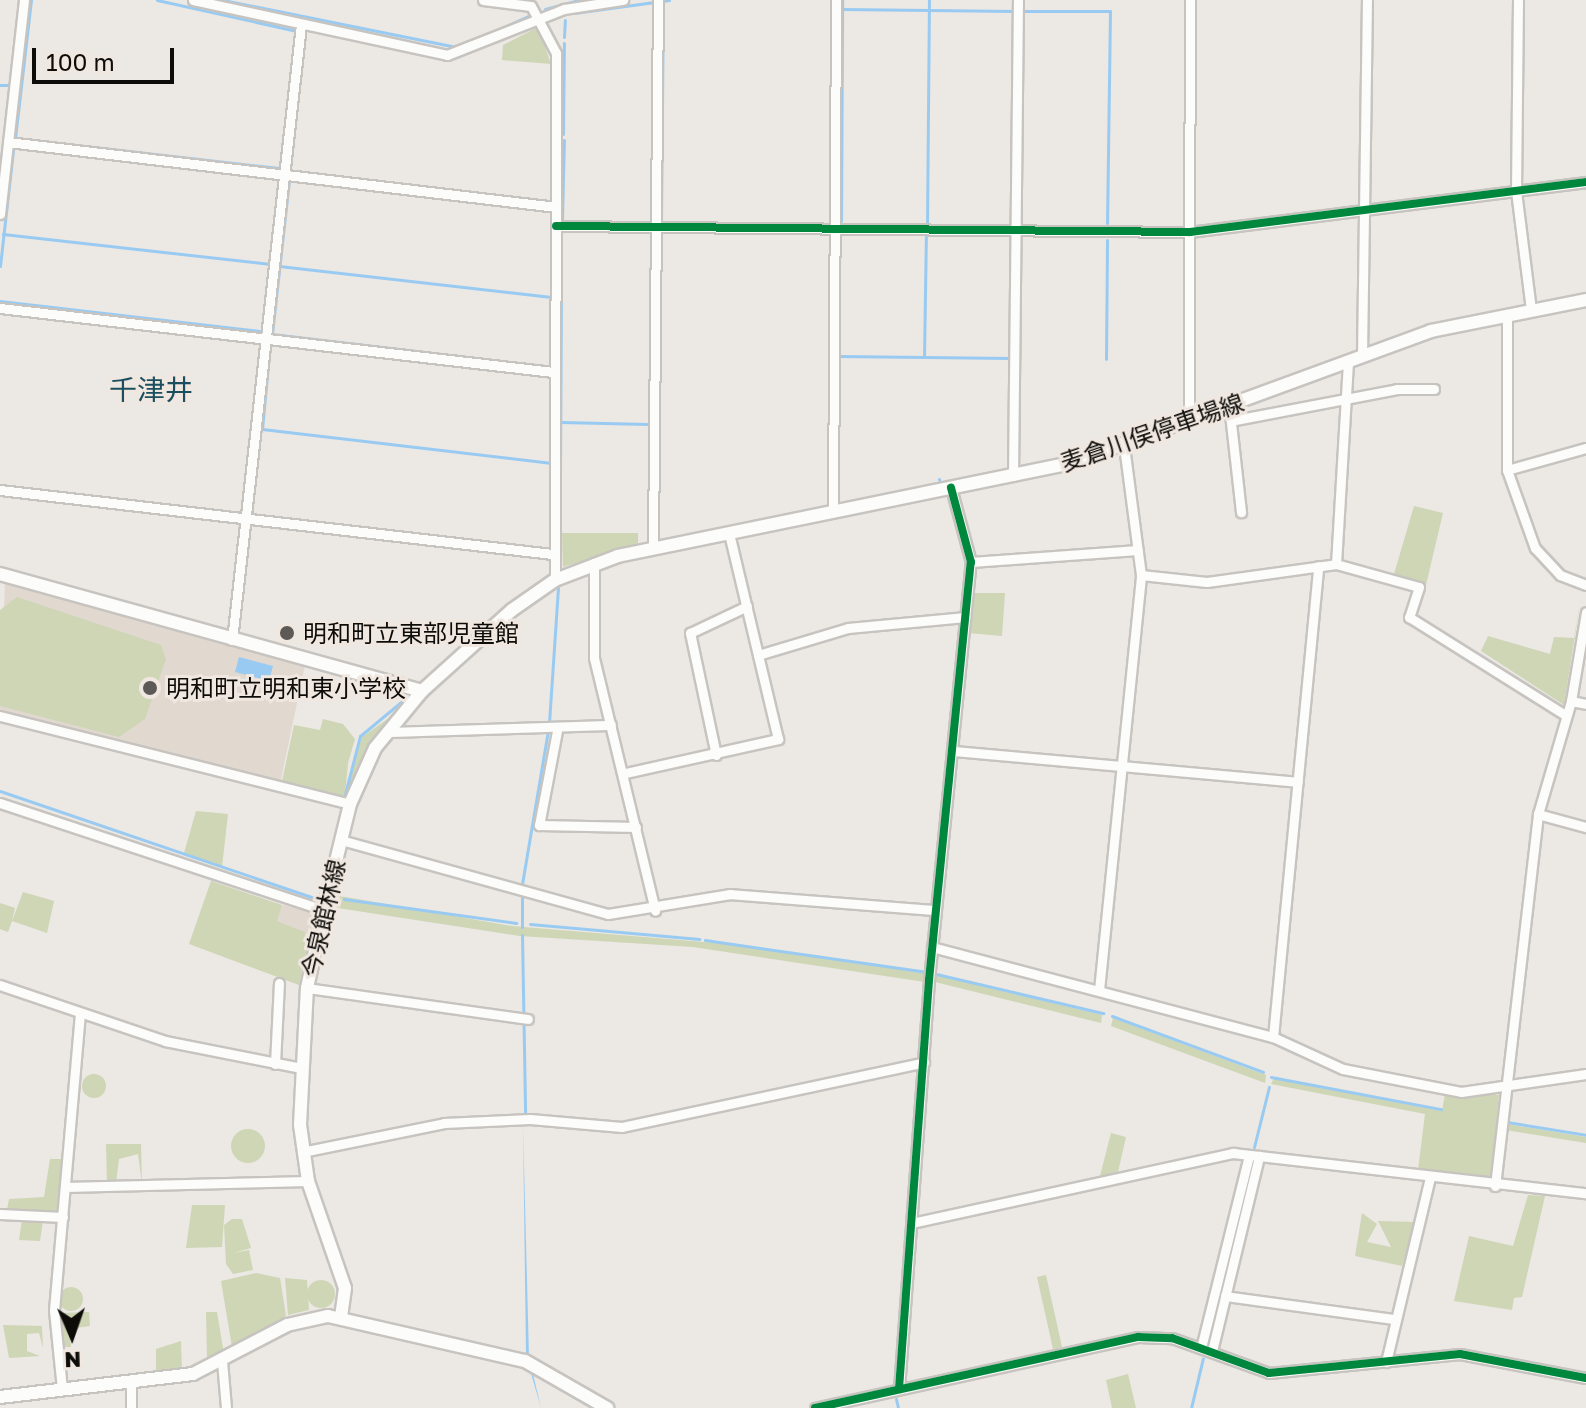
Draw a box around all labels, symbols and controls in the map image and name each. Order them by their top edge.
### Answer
scale bar [36,32,178,82]
text: 100 m [46,47,115,76]
district label: 千津井 [109,373,193,407]
street label: 麦倉川俣停車場線 [1057,387,1247,477]
place label: 明和町立東部児童館 [303,619,519,647]
marker: 明和町立東部児童館 [278,624,296,642]
place label: 明和町立明和東小学校 [166,674,406,702]
marker: 明和町立明和東小学校 [141,679,159,697]
street label: 今泉館林線 [295,856,351,980]
north arrow [32,1296,112,1376]
text: N [64,1347,82,1374]

